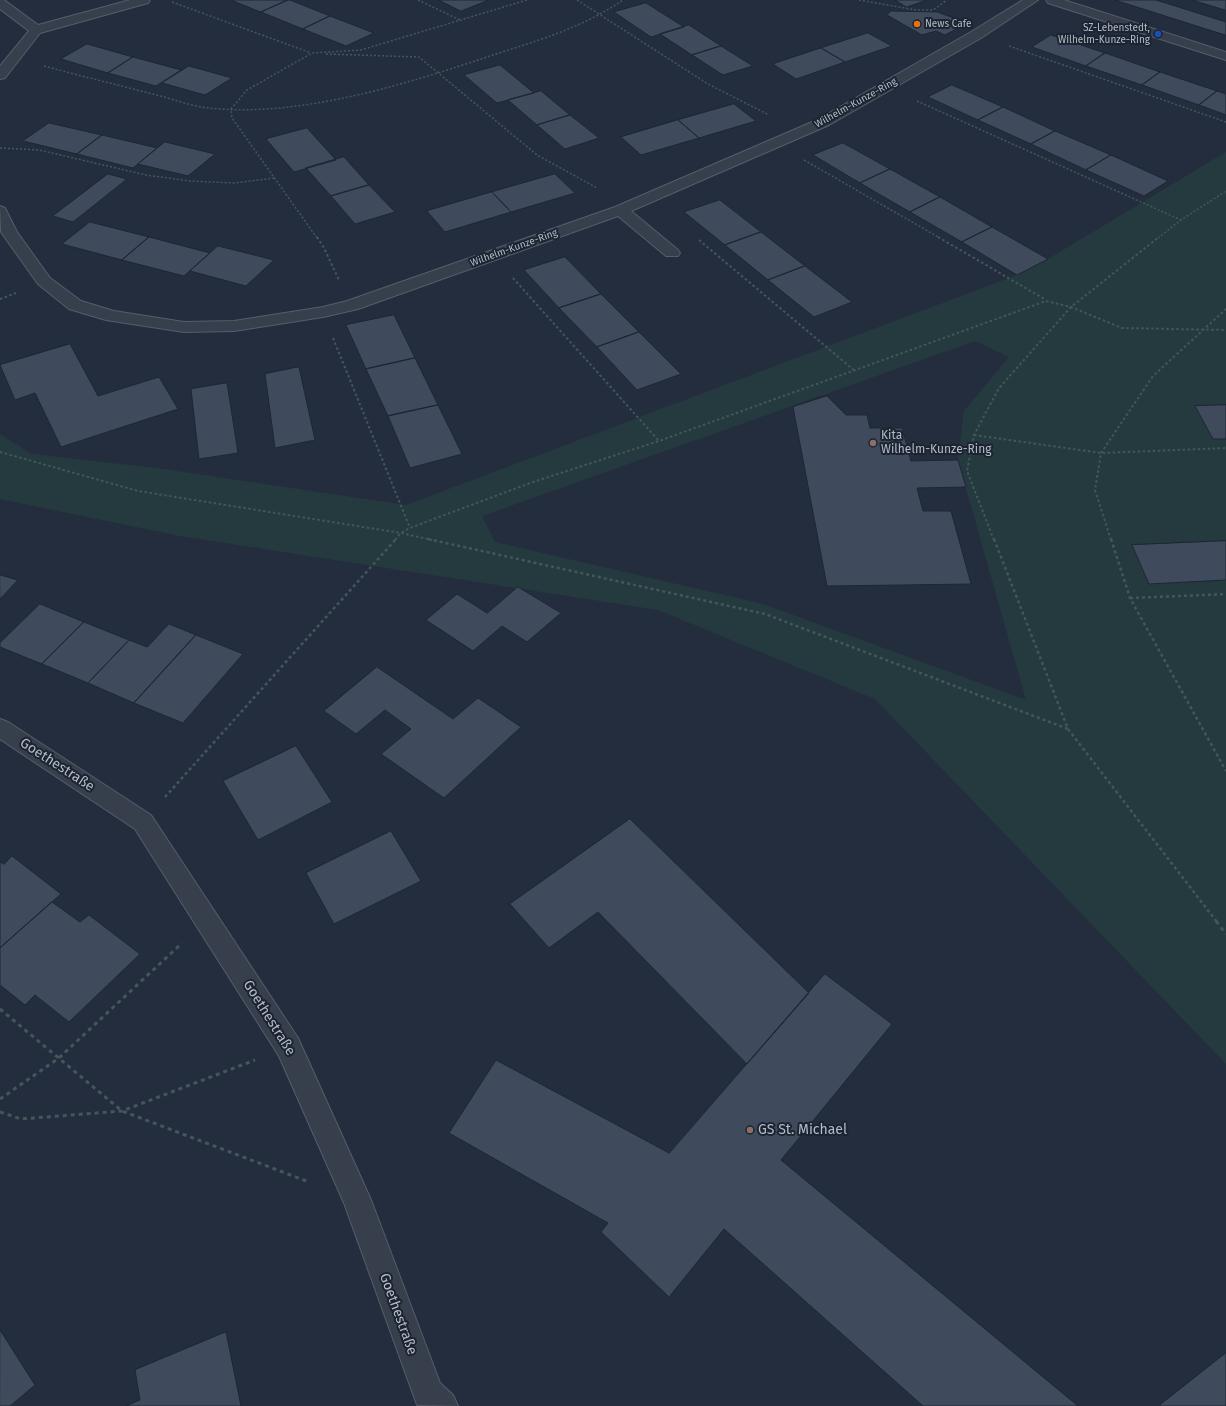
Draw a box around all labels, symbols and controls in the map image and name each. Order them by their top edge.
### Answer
place label: News Cafe [925,18,971,30]
marker: News Cafe [912,19,922,29]
place label: SZ-Lebenstedt, Wilhelm-Kunze-Ring [1058,22,1150,46]
marker: SZ-Lebenstedt, Wilhelm-Kunze-Ring [1153,29,1163,39]
street label: Wilhelm-Kunze-Ring [813,75,899,131]
street label: Wilhelm-Kunze-Ring [469,227,559,269]
place label: Kita Wilhelm-Kunze-Ring [881,429,991,457]
marker: Kita Wilhelm-Kunze-Ring [868,438,878,448]
street label: Goethestraße [17,735,97,795]
street label: Goethestraße [239,977,299,1059]
place label: GS St. Michael [758,1122,847,1138]
marker: GS St. Michael [745,1125,755,1135]
street label: Goethestraße [375,1271,421,1357]

